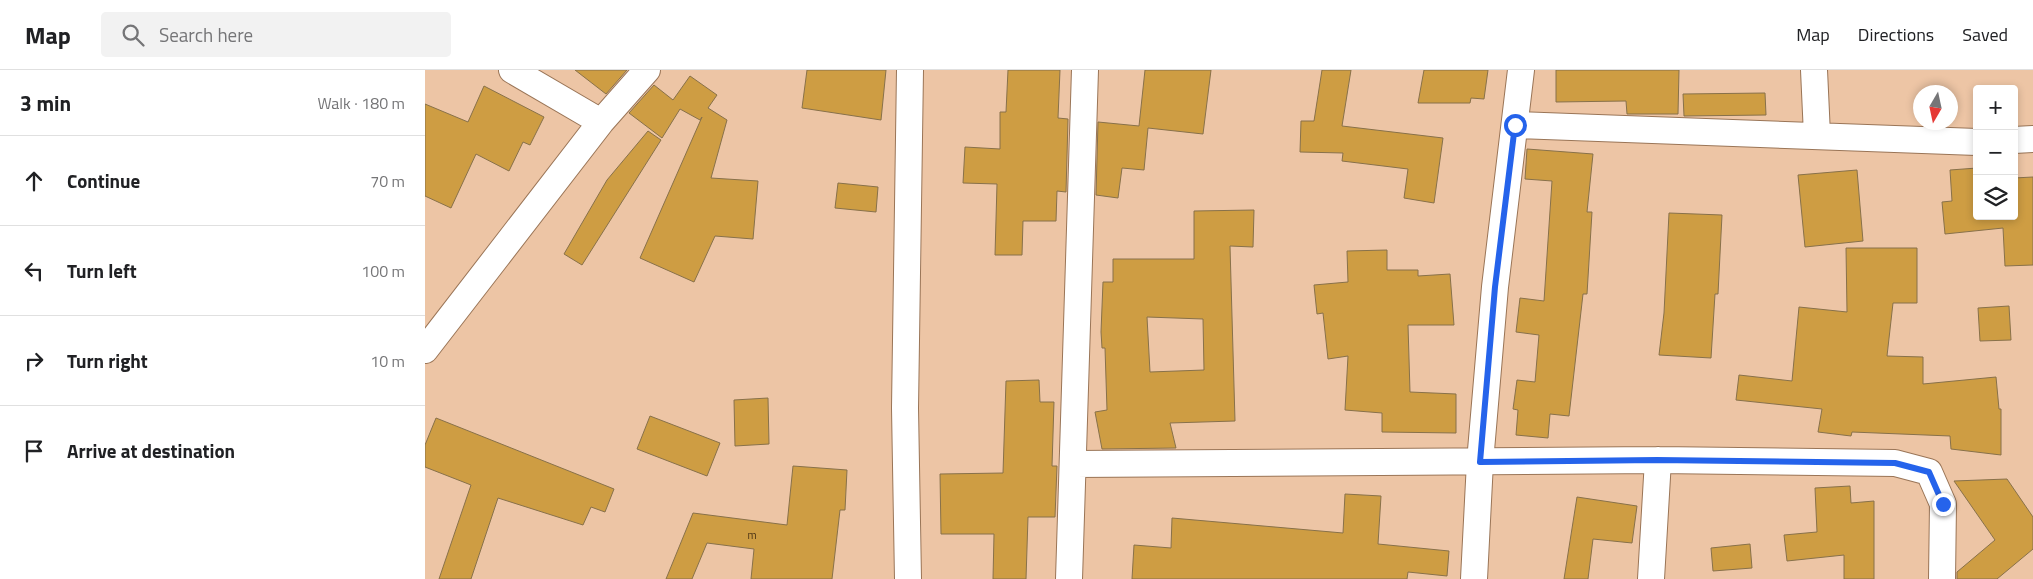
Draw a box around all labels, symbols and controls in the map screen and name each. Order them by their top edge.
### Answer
search box [101,12,451,57]
text: Map [25,17,71,53]
text: Search here [159,20,253,49]
icon: search [119,21,147,49]
text: Map [1796,21,1830,48]
text: Directions [1858,21,1934,48]
text: Saved [1962,21,2008,48]
north arrow [1913,85,1958,130]
map controls [1973,85,2018,220]
button: + [1973,85,2018,130]
text: 3 min [20,87,71,119]
text: Walk · 180 m [317,91,405,115]
route start [1504,114,1527,137]
button: − [1973,130,2018,175]
text: Continue [67,166,140,195]
icon: ahead [20,167,48,195]
text: 70 m [370,169,405,193]
button: layers [1973,175,2018,220]
text: Turn left [67,256,137,285]
icon: left [20,257,48,285]
text: 100 m [361,259,405,283]
text: Turn right [67,346,148,375]
icon: right [20,347,48,375]
text: 10 m [370,349,405,373]
text: Arrive at destination [67,436,235,465]
icon: arrive [20,437,48,465]
route end [1932,493,1955,516]
house number: m [747,527,757,543]

